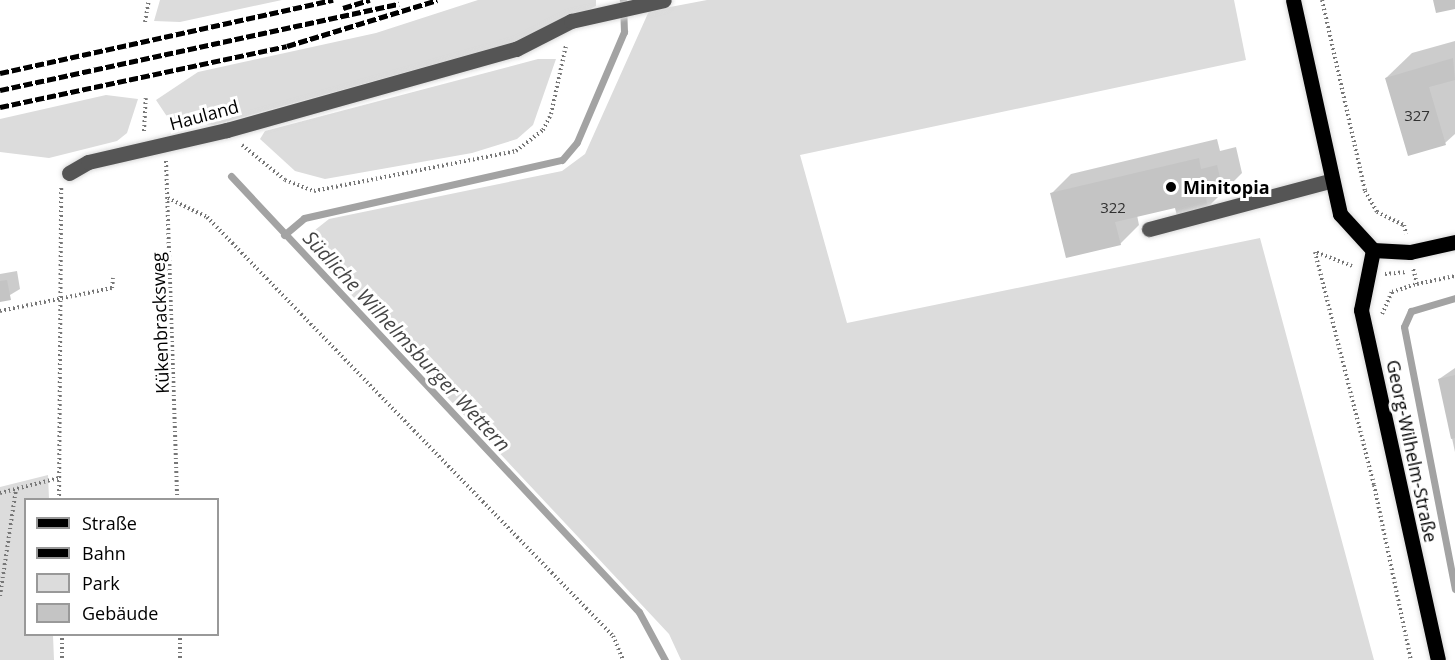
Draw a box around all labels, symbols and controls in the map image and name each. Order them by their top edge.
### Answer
street label: Hauland [167,95,241,135]
house number: 327 [1404,107,1430,125]
place label: Minitopia [1183,176,1270,198]
marker: Minitopia [1164,180,1178,194]
house number: 322 [1100,199,1126,217]
water label: Südliche Wilhelmsburger Wettern [298,226,516,456]
street label: Kükenbracksweg [147,252,173,394]
street label: Georg-Wilhelm-Straße [1382,358,1442,544]
legend [24,498,219,636]
text: Straße [82,511,137,535]
text: Bahn [82,541,126,565]
text: Park [82,571,120,595]
text: Gebäude [82,601,158,625]

